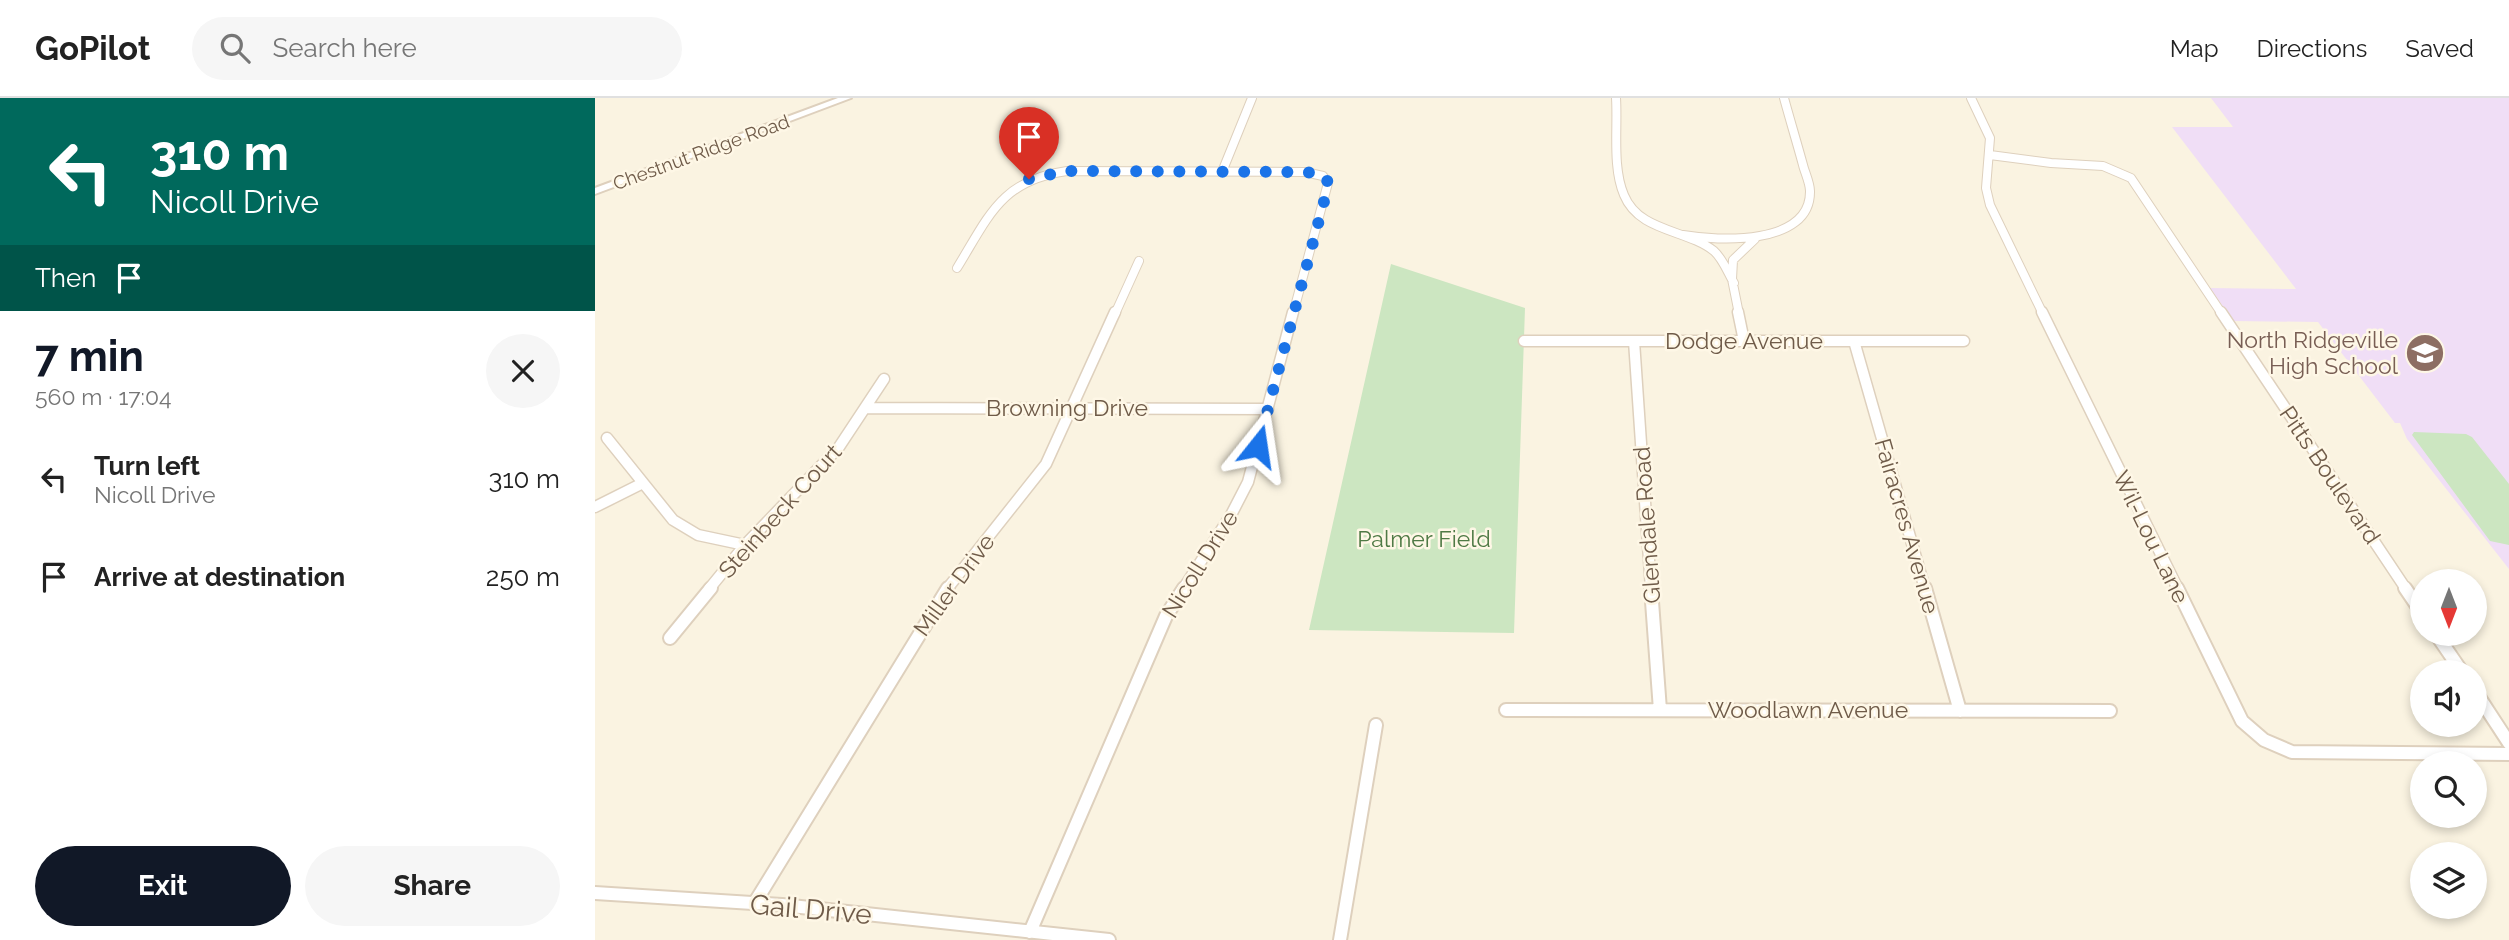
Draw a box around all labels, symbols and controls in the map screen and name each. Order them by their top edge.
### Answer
search box [192,17,682,80]
text: GoPilot [35,29,150,68]
icon: search [216,29,254,67]
text: Search here [272,33,417,63]
text: Map [2170,34,2219,63]
text: Directions [2257,34,2367,63]
text: Saved [2405,34,2474,63]
pin [999,107,1059,179]
street label: Chestnut Ridge Road [610,110,792,194]
icon: arrive [1010,118,1048,156]
text: 310 m [150,124,289,181]
icon: left [35,126,126,217]
text: Nicoll Drive [150,183,319,220]
icon: arrive [110,259,148,297]
text: Then [35,263,96,293]
place label: North Ridgeville High School [2227,326,2399,379]
street label: Dodge Avenue [1665,327,1823,354]
text: 7 min [35,332,144,381]
school or university icon: North Ridgeville High School [2404,332,2446,374]
button: close [486,334,560,408]
text: 560 m · 17:04 [35,383,172,410]
street label: Browning Drive [986,394,1148,421]
street label: Pitts Boulevard [2274,401,2386,549]
position arrow [1221,409,1295,483]
street label: Fairacres Avenue [1870,435,1945,617]
street label: Steinbeck Court [713,438,847,583]
street label: Glendale Road [1628,446,1665,604]
text: Turn left [94,451,200,481]
icon: left [35,460,73,498]
text: 310 m [489,464,560,494]
street label: Wil-Lou Lane [2108,466,2195,607]
text: Nicoll Drive [94,481,216,508]
street label: Nicoll Drive [1156,505,1243,622]
park label: Palmer Field [1357,525,1491,552]
street label: Miller Drive [908,528,1000,641]
icon: arrive [35,558,73,596]
text: Arrive at destination [94,562,345,592]
text: 250 m [486,562,560,592]
north arrow [2410,569,2487,646]
map controls [2410,569,2487,919]
button: sound [2410,660,2487,737]
street label: Woodlawn Avenue [1708,696,1908,723]
button: search [2410,751,2487,828]
button: layers [2410,842,2487,919]
button: Exit [35,846,291,926]
button: Share [305,846,560,926]
street label: Gail Drive [749,888,873,931]

